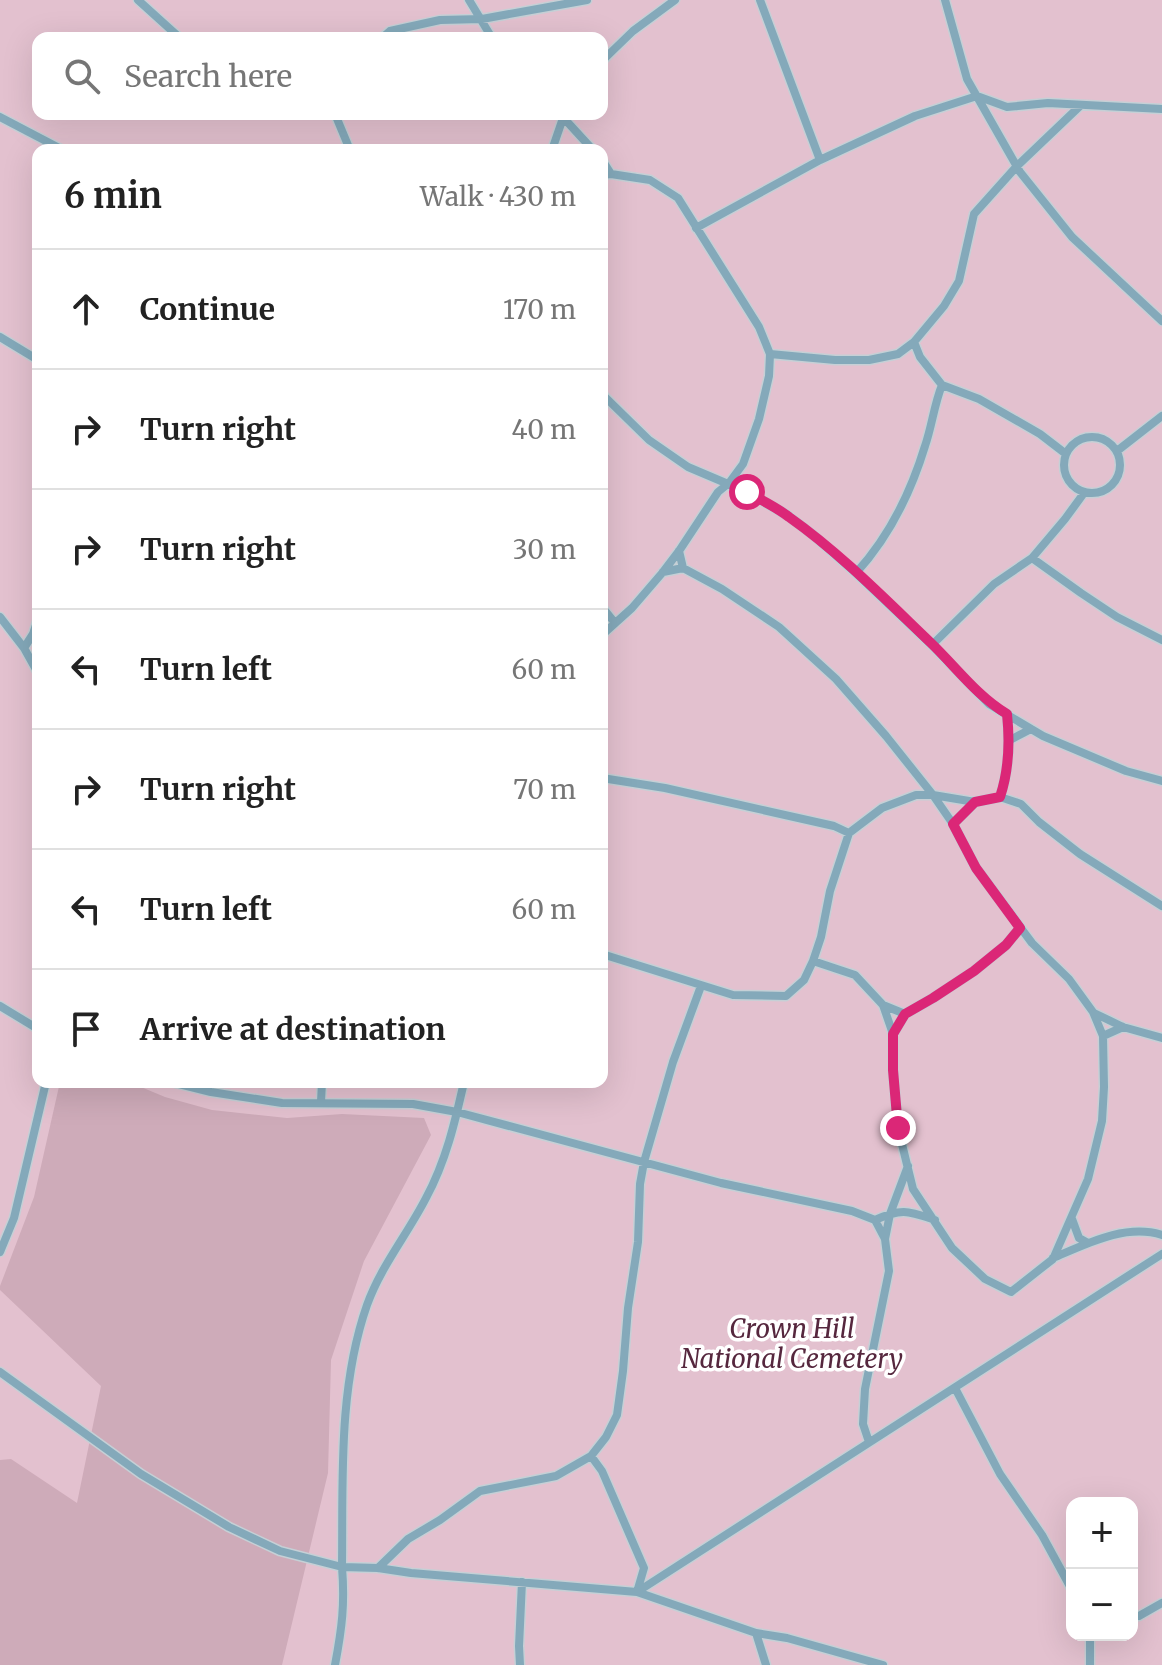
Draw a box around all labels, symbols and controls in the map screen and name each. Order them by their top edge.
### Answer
search box [32,32,608,120]
icon: search [60,54,104,98]
text: Search here [124,57,292,95]
text: 6 min [64,175,162,217]
text: Walk · 430 m [420,180,576,213]
icon: ahead [64,287,108,331]
text: Continue [140,290,275,328]
text: 170 m [503,293,576,326]
icon: right [64,407,108,451]
text: Turn right [140,410,296,448]
text: 40 m [512,413,576,446]
route start [729,474,765,510]
icon: right [64,527,108,571]
text: Turn right [140,530,296,568]
text: 30 m [513,533,576,566]
icon: left [64,647,108,691]
text: Turn left [140,650,272,688]
text: 60 m [512,653,576,686]
icon: right [64,767,108,811]
text: Turn right [140,770,296,808]
text: 70 m [513,773,576,806]
icon: left [64,887,108,931]
text: Turn left [140,890,272,928]
text: 60 m [512,893,576,926]
icon: arrive [64,1007,108,1051]
text: Arrive at destination [140,1010,446,1048]
route end [880,1110,916,1146]
park label: Crown Hill National Cemetery [681,1312,903,1375]
map controls [1066,1497,1138,1641]
button: + [1066,1497,1138,1569]
button: − [1066,1569,1138,1641]

